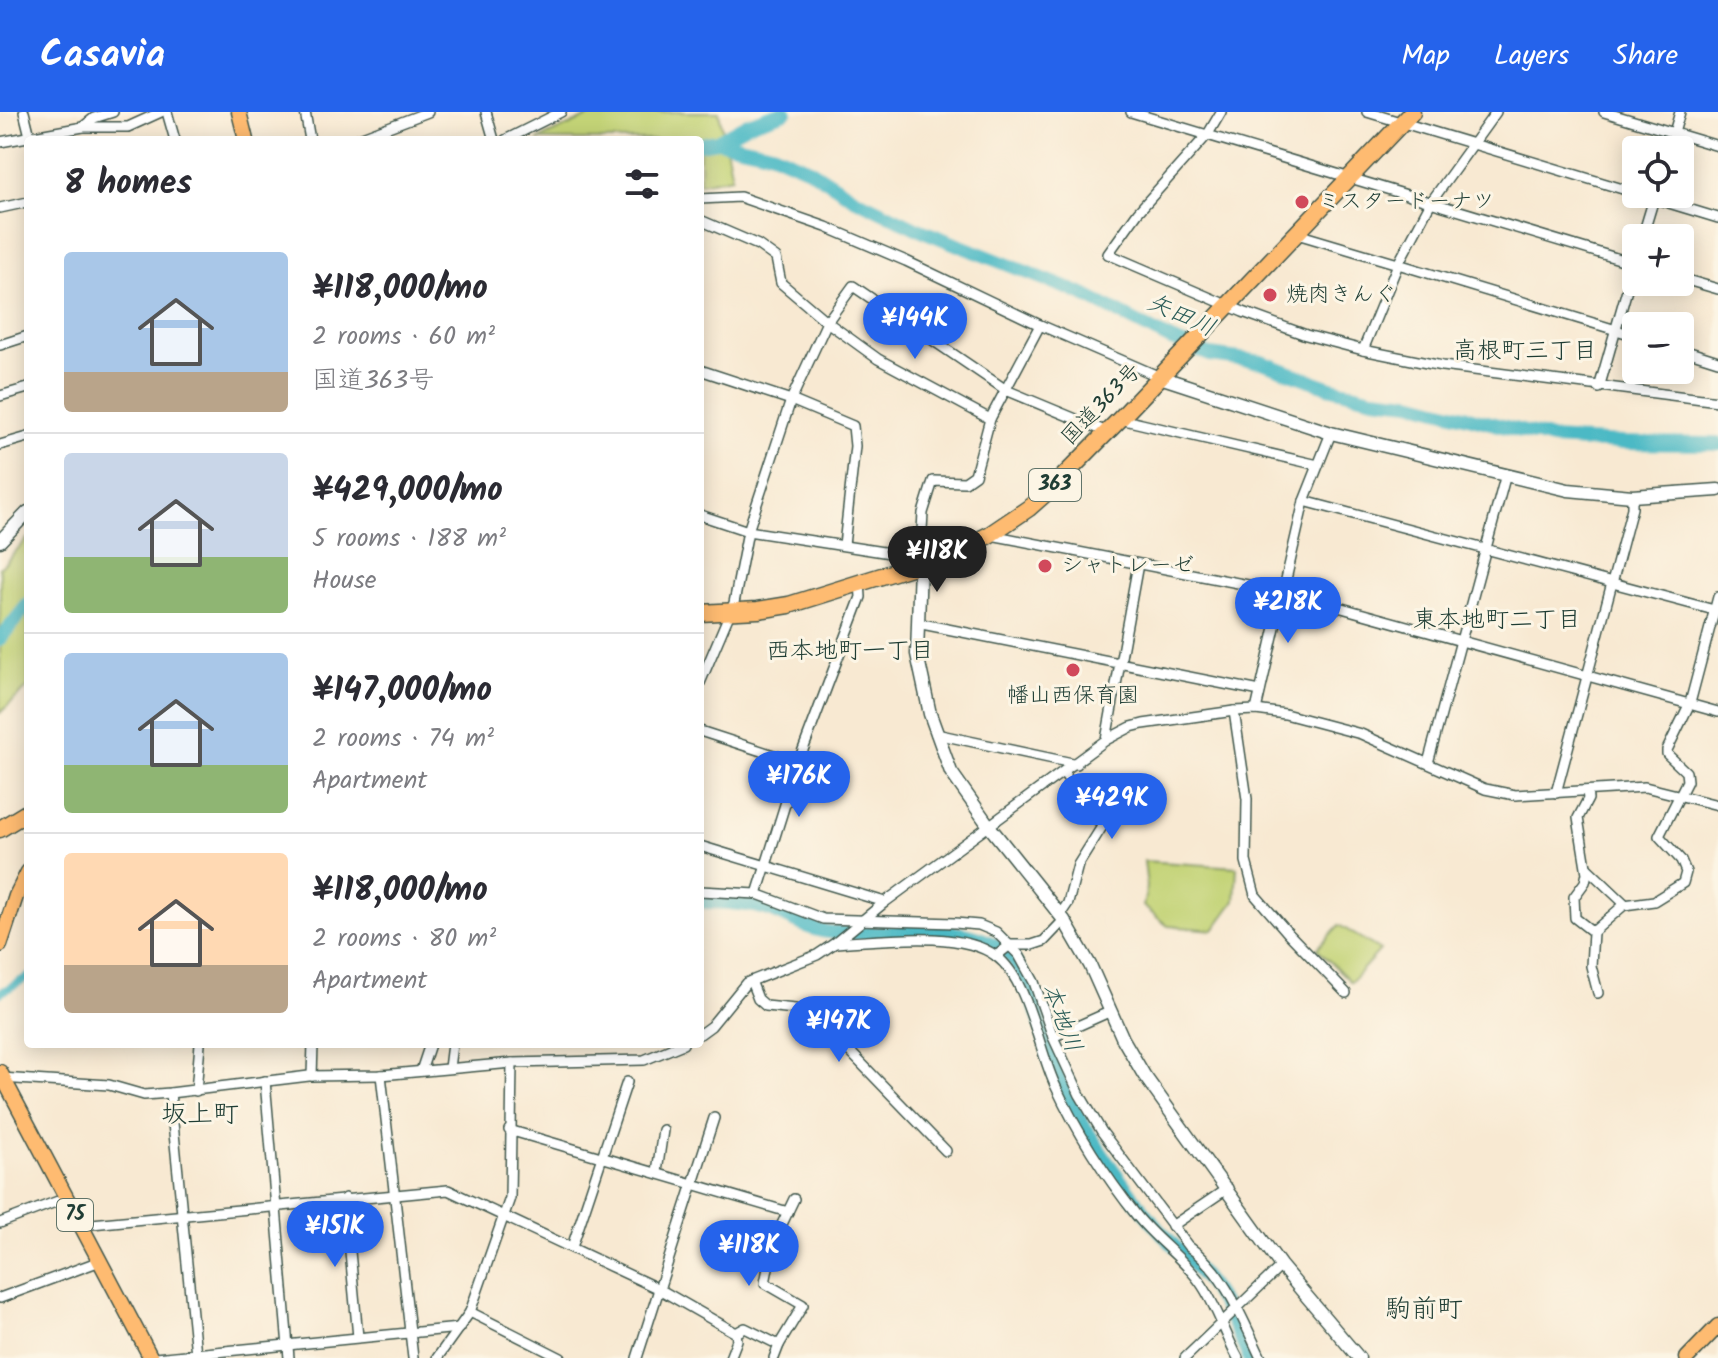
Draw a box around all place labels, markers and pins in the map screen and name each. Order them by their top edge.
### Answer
place label: ミスタードーナツ [1318,185,1494,220]
marker: ミスタードーナツ [1293,193,1311,211]
place label: 焼肉きんぐ [1286,278,1396,313]
marker: 焼肉きんぐ [1261,286,1279,304]
pin: ¥144K [859,293,971,361]
pin: ¥118K [881,526,993,594]
place label: シャトレーゼ [1061,549,1194,584]
marker: シャトレーゼ [1036,557,1054,575]
pin: ¥218K [1232,577,1344,645]
marker: 幡山西保育園 [1064,661,1082,679]
place label: 幡山西保育園 [1007,679,1139,714]
pin: ¥176K [743,751,855,819]
pin: ¥429K [1056,773,1168,841]
pin: ¥147K [783,996,895,1064]
pin: ¥151K [279,1201,391,1269]
pin: ¥118K [693,1220,805,1288]

